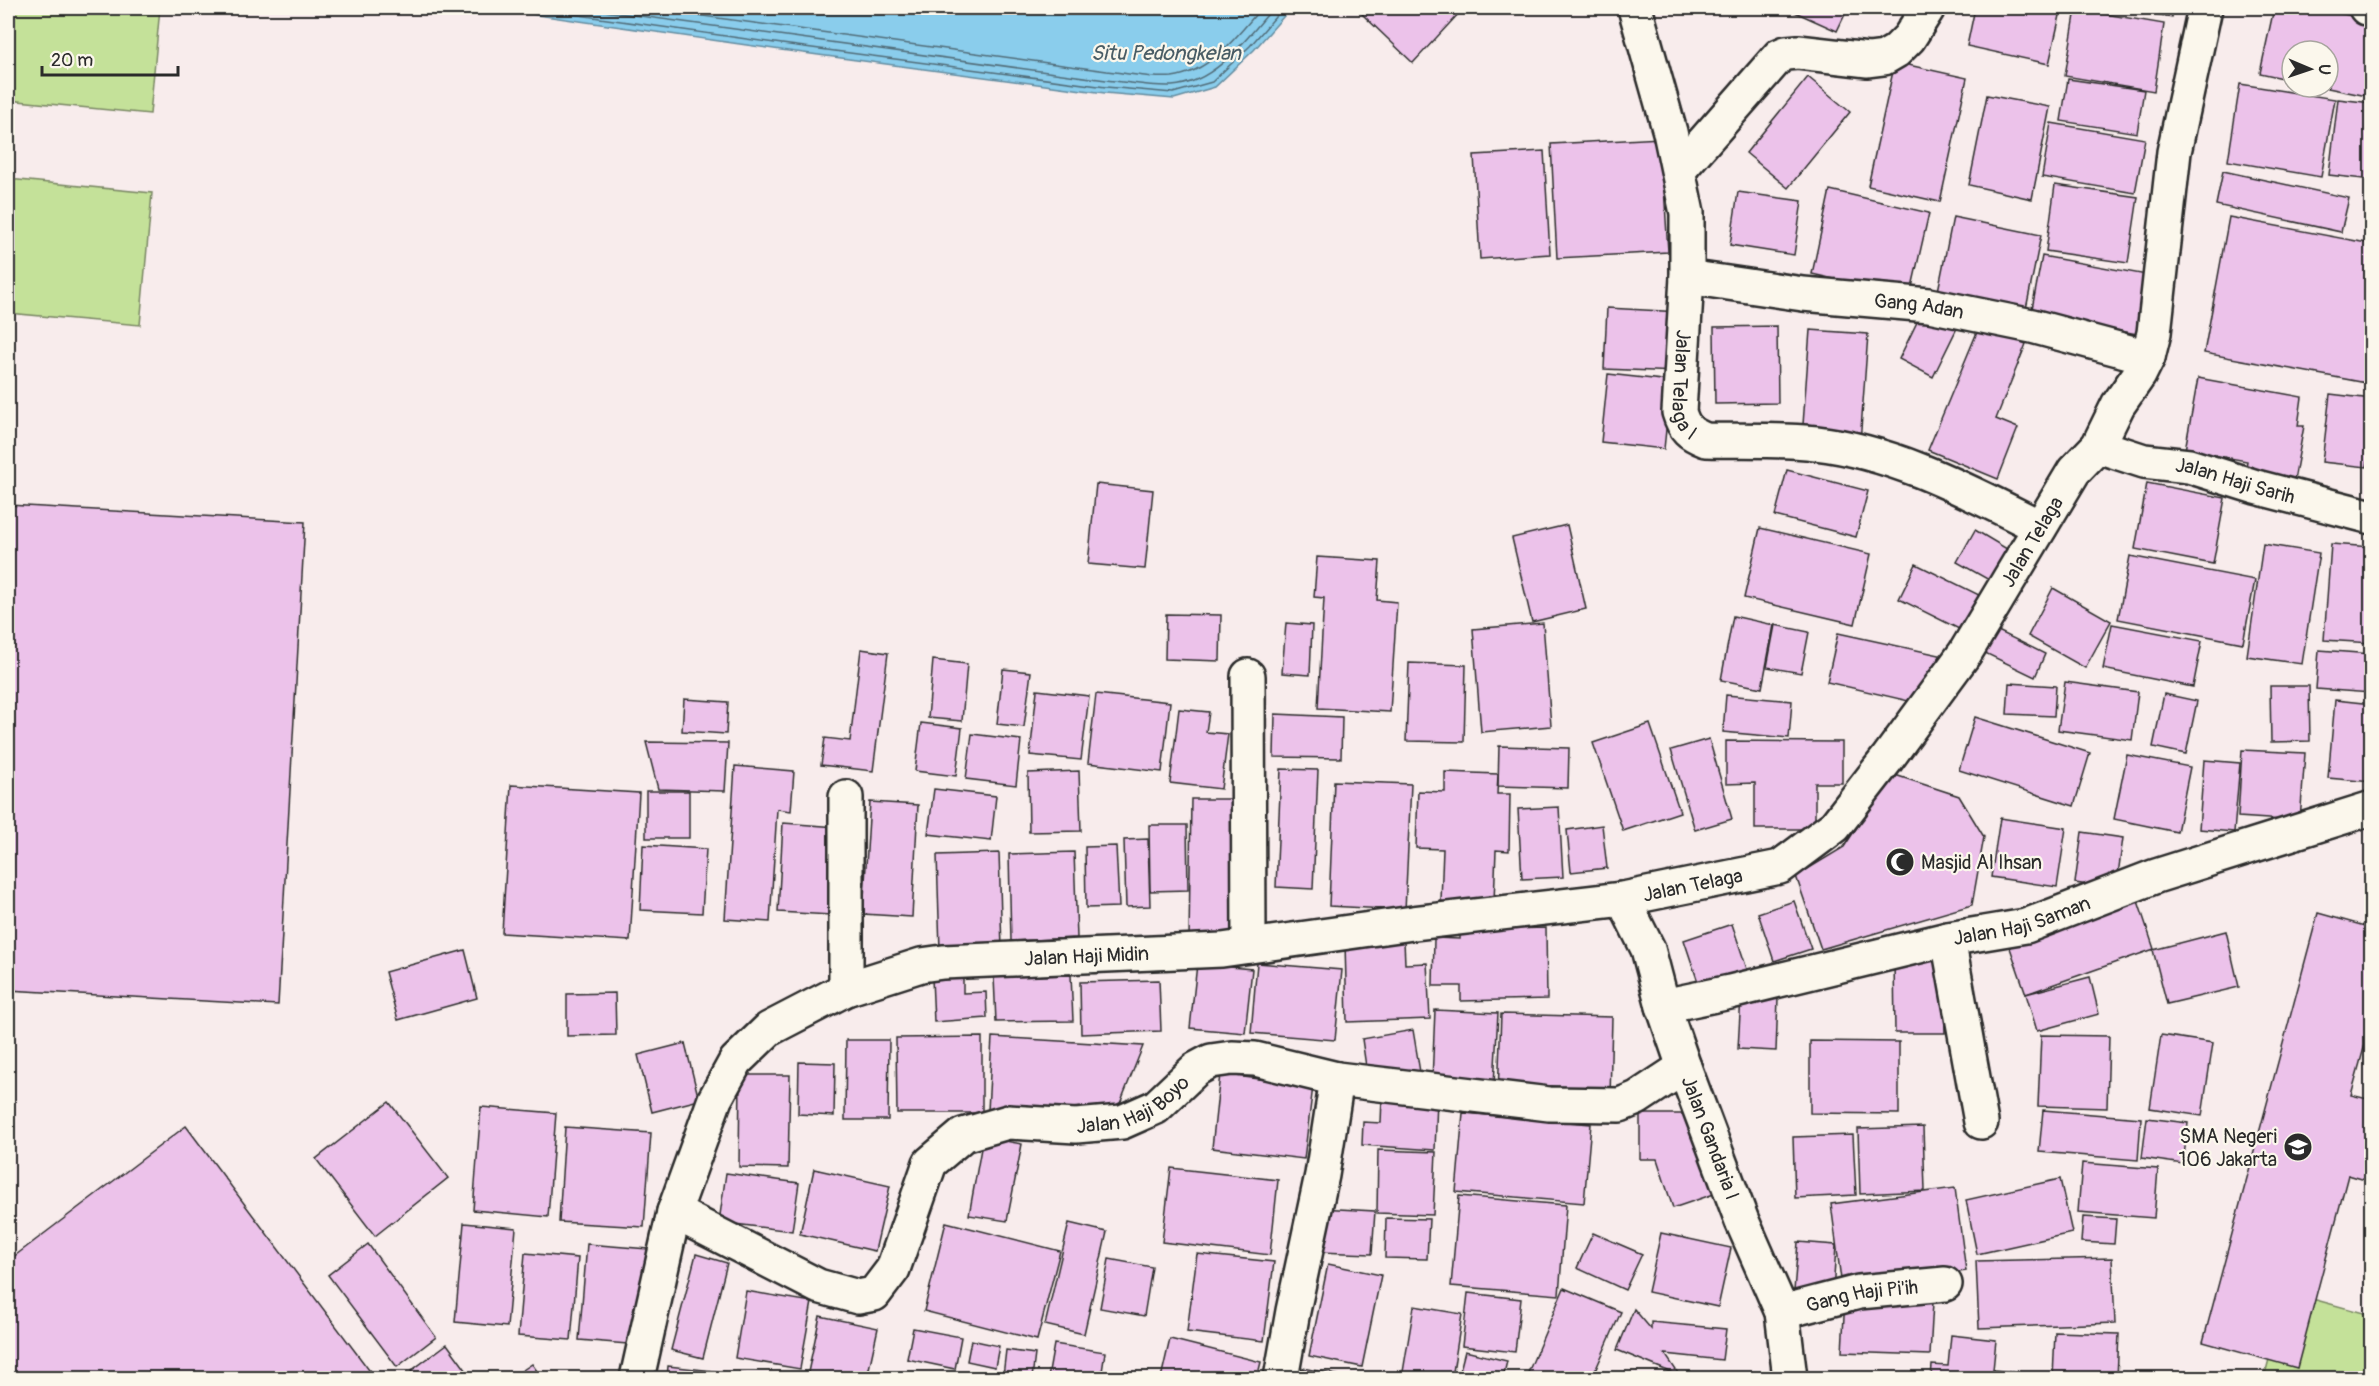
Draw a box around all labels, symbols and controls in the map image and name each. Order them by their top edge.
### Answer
scale bar [42,39,178,77]
north arrow [2280,39,2340,99]
water label: Situ Pedongkelan [1091,40,1242,67]
text: 20 m [51,49,93,72]
text: U [2314,64,2334,76]
street label: Gang Adan [1873,288,1966,324]
street label: Jalan Telaga I [1667,329,1702,445]
street label: Jalan Haji Sarih [2174,452,2298,509]
street label: Jalan Telaga [1995,492,2068,591]
mosque icon: Masjid Al Ihsan [1884,846,1916,878]
place label: Masjid Al Ihsan [1921,850,2042,875]
street label: Jalan Telaga [1641,862,1745,907]
street label: Jalan Haji Saman [1951,890,2094,950]
street label: Jalan Haji Midin [1023,941,1149,971]
street label: Jalan Haji Boyo [1075,1069,1195,1138]
street label: Jalan Gandaria I [1676,1072,1745,1203]
place label: SMA Negeri 106 Jakarta [2179,1124,2277,1172]
school or university icon: SMA Negeri 106 Jakarta [2282,1131,2314,1163]
street label: Gang Haji Pi'ih [1803,1274,1919,1318]

